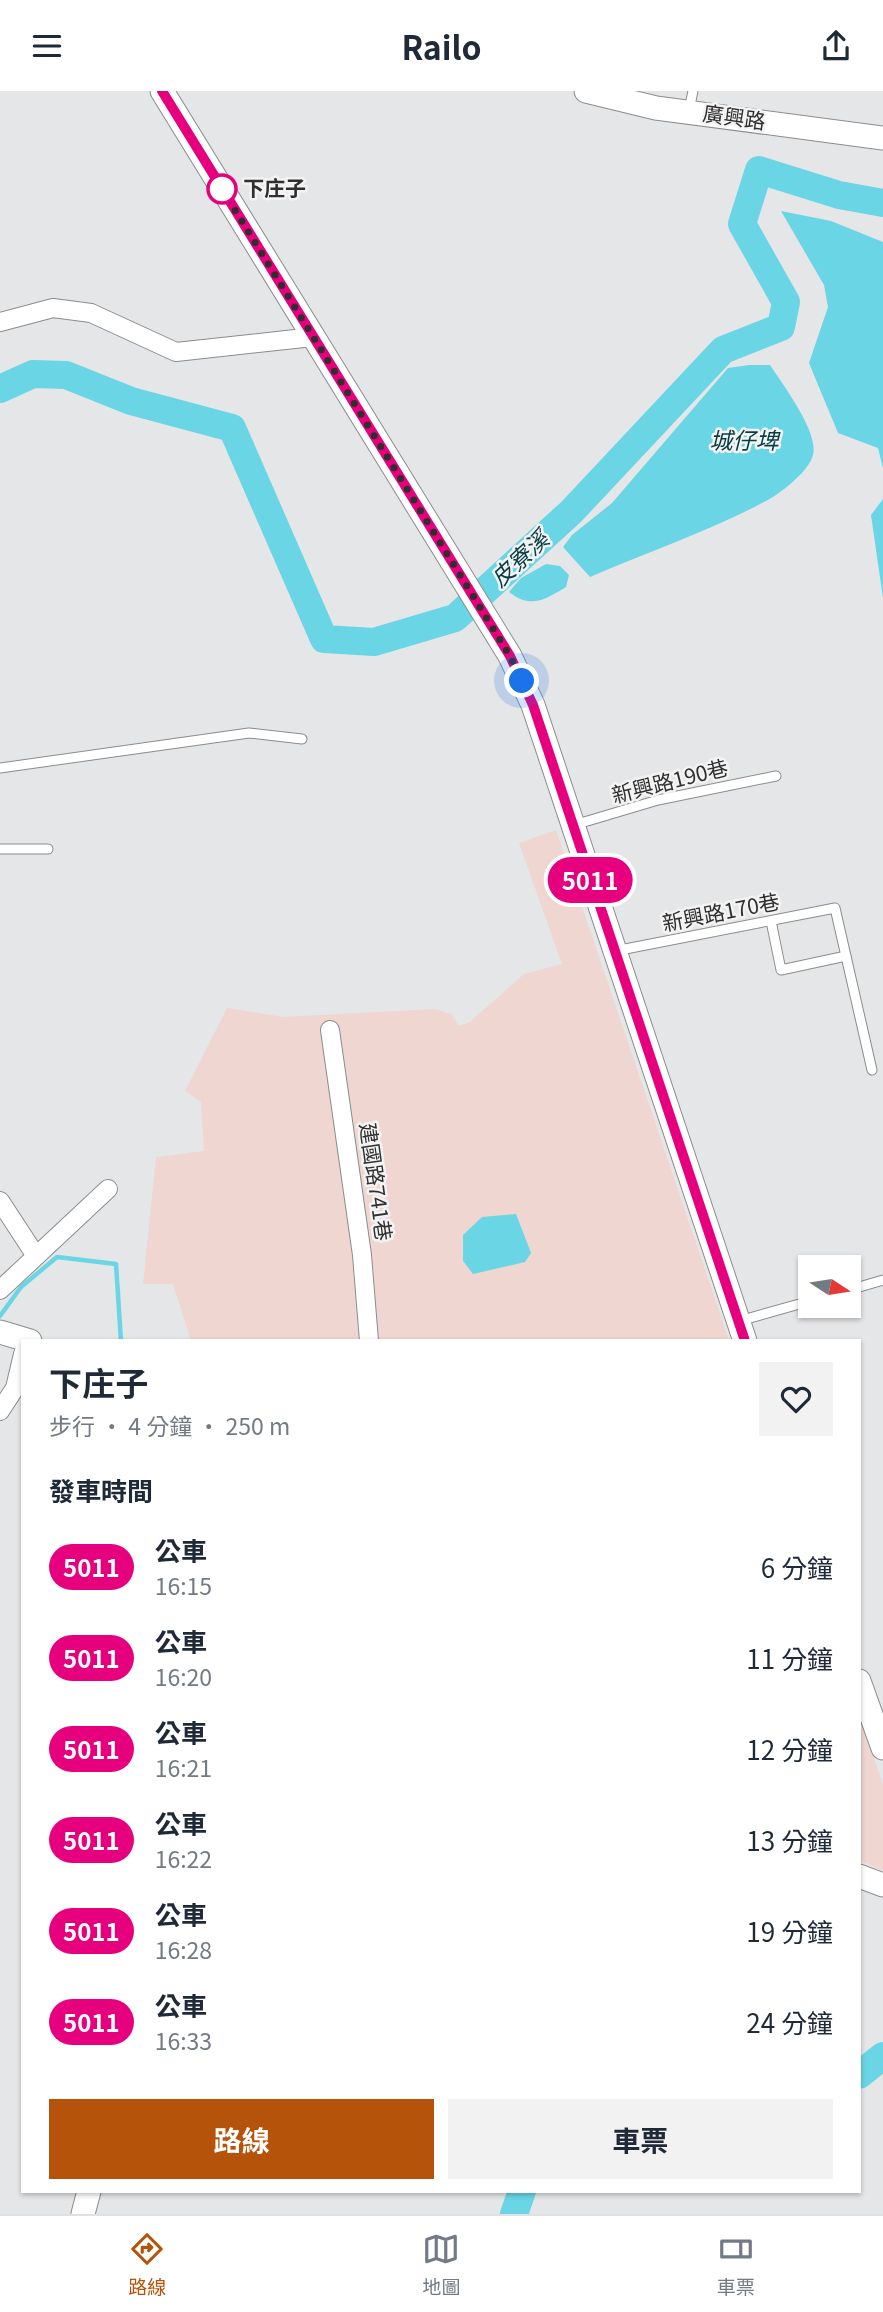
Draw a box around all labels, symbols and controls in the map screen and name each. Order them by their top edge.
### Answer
text: Railo [401,23,482,69]
icon: menu [28,27,66,65]
icon: share [817,27,855,65]
street label: 廣興路 [701,97,768,135]
place label: 下庄子 [243,172,306,202]
marker: 下庄子 [207,174,237,204]
water label: 城仔埤 [710,422,782,456]
water label: 皮寮溪 [482,520,558,593]
your location [504,663,539,698]
street label: 新興路190巷 [608,751,731,809]
line badge: 5011 [541,857,639,903]
text: 5011 [562,862,618,897]
street label: 新興路170巷 [659,885,782,937]
street label: 建國路741巷 [354,1121,400,1243]
north arrow [798,1255,861,1318]
map controls [798,1255,861,1318]
text: 下庄子 [49,1358,148,1406]
button: heart [759,1362,833,1436]
text: 步行 · 4 分鐘 · 250 m [49,1408,290,1442]
text: 發車時間 [49,1471,153,1508]
text: 公車 [155,1531,207,1568]
text: 6 分鐘 [761,1548,833,1585]
text: 5011 [63,1549,120,1584]
text: 16:15 [155,1568,212,1602]
text: 公車 [155,1622,207,1659]
text: 11 分鐘 [746,1639,833,1676]
text: 5011 [63,1640,120,1675]
text: 16:20 [155,1659,212,1693]
text: 公車 [155,1713,207,1750]
text: 12 分鐘 [746,1730,833,1767]
text: 5011 [63,1731,120,1766]
text: 16:21 [155,1750,212,1784]
text: 公車 [155,1804,207,1841]
text: 13 分鐘 [746,1821,833,1858]
text: 5011 [63,1822,120,1857]
text: 16:22 [155,1841,212,1875]
text: 公車 [155,1895,207,1932]
text: 19 分鐘 [746,1912,833,1949]
text: 5011 [63,1913,120,1948]
text: 16:28 [155,1932,212,1966]
text: 公車 [155,1986,207,2023]
text: 24 分鐘 [746,2003,833,2040]
text: 5011 [63,2004,120,2039]
text: 16:33 [155,2023,212,2057]
button: 路線 [49,2099,434,2179]
button: 車票 [448,2099,833,2179]
tab: 路線 [128,2230,166,2299]
tab: 地圖 [422,2230,461,2299]
tab: 車票 [717,2230,755,2299]

